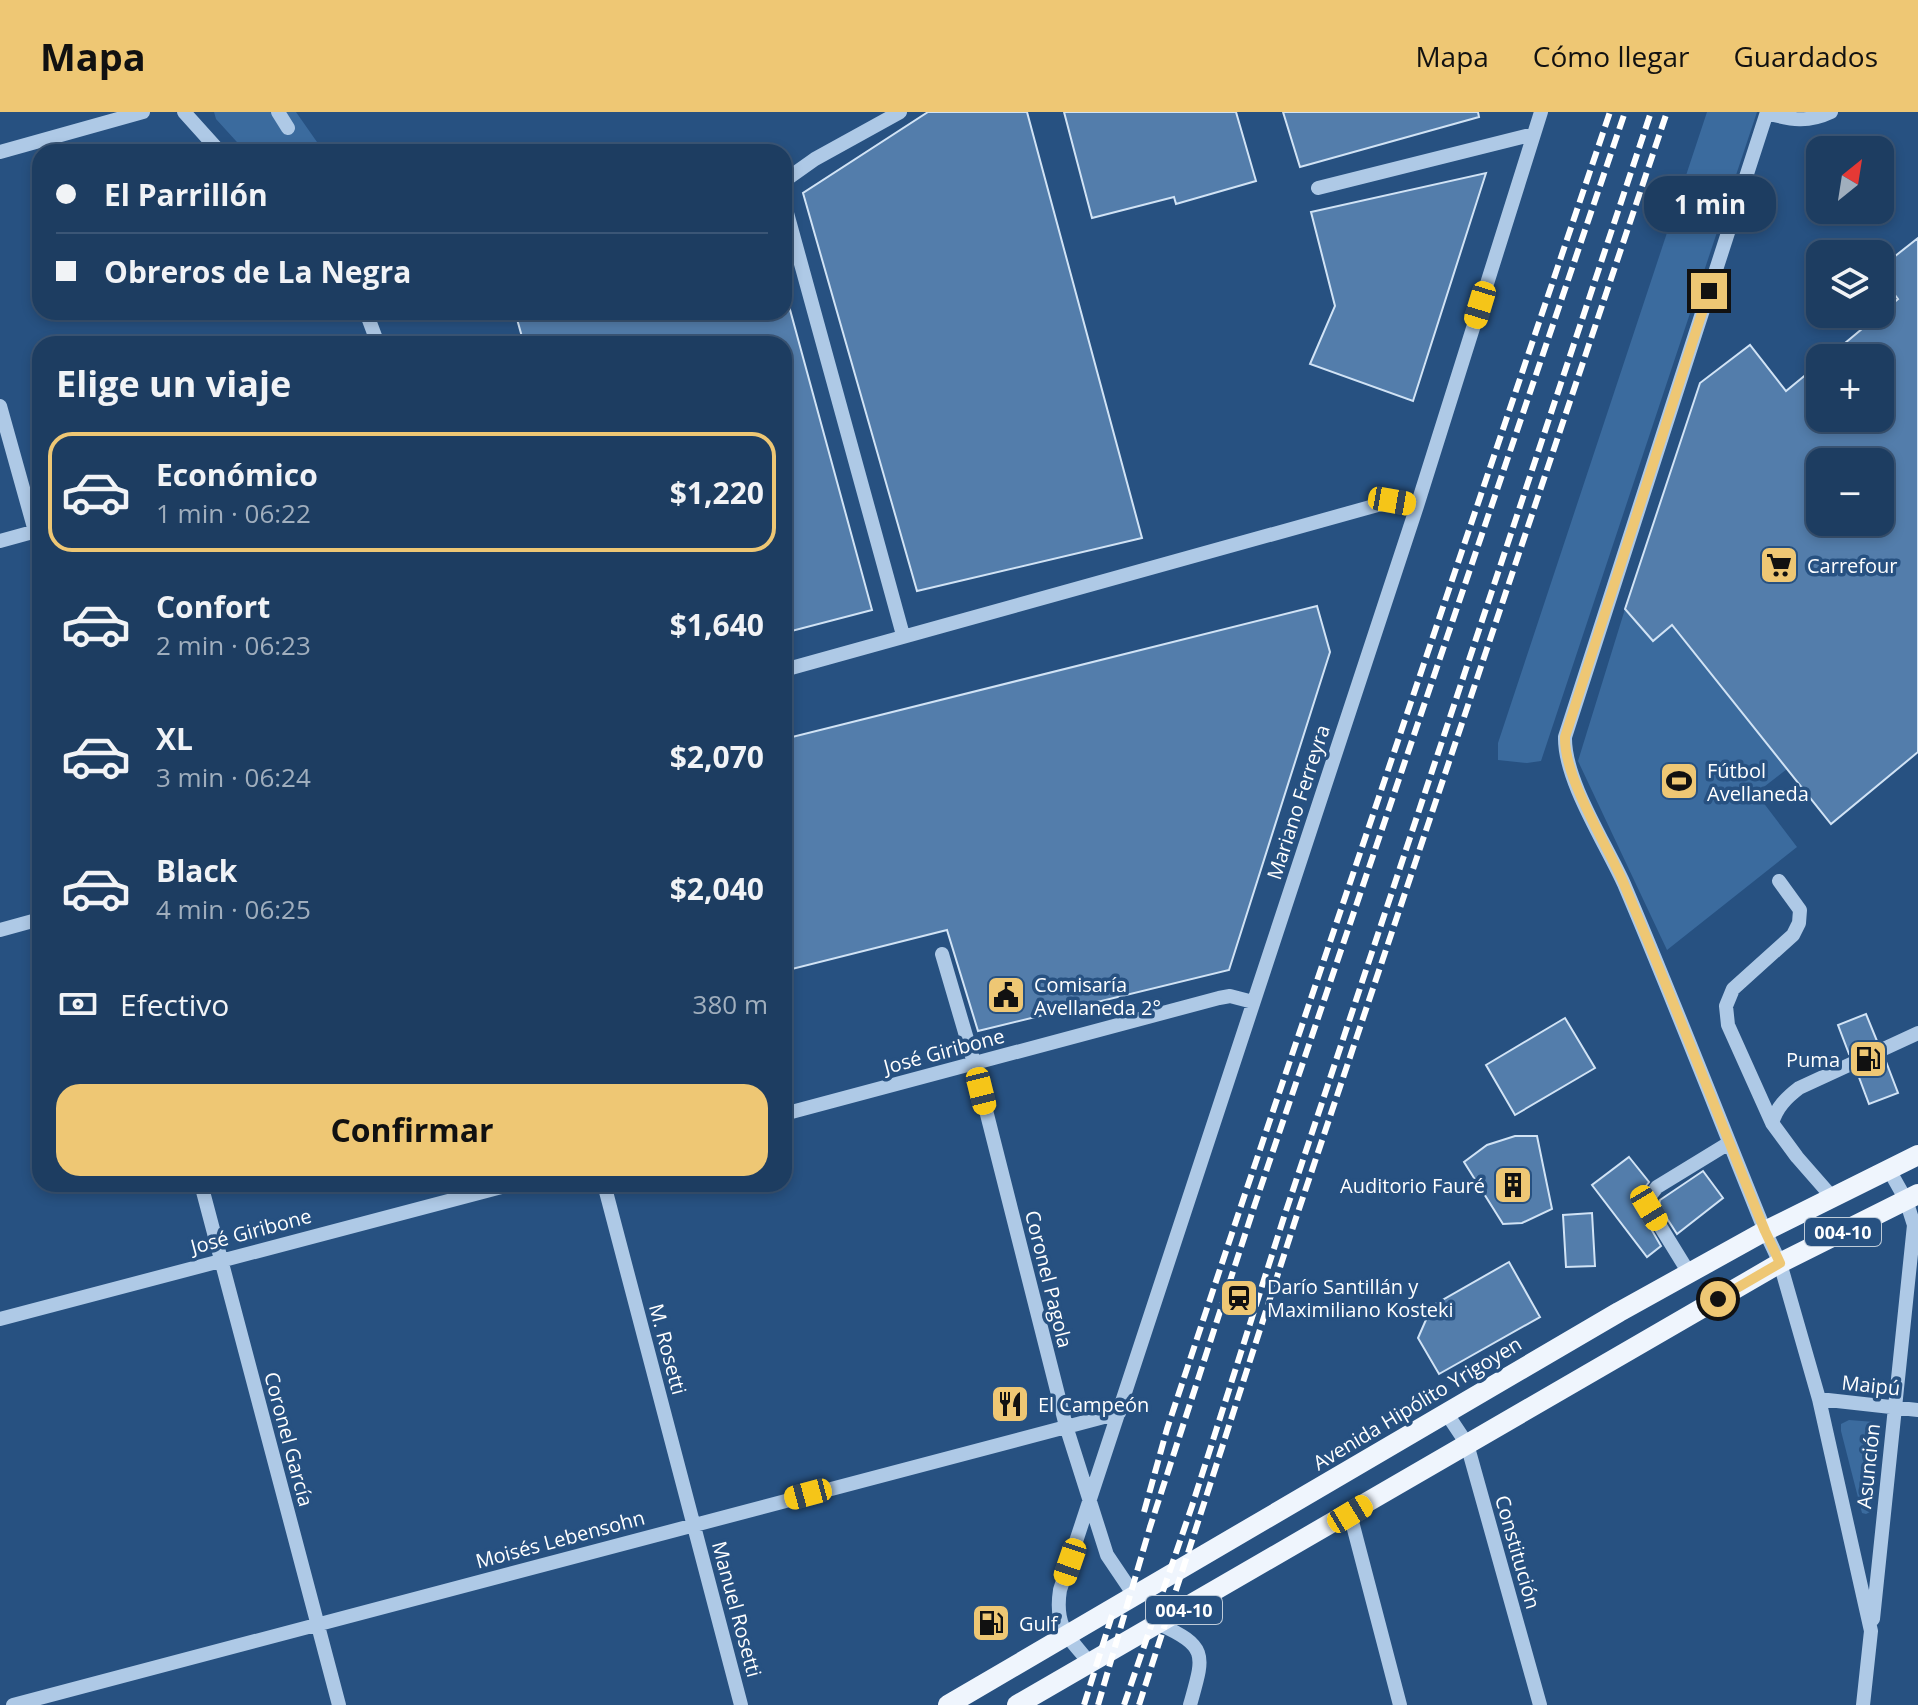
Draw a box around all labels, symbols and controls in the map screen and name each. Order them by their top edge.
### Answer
text: Mapa [40,30,146,82]
text: Mapa [1415,37,1489,75]
text: Cómo llegar [1533,37,1689,75]
text: Guardados [1733,37,1878,75]
north arrow [1806,136,1894,224]
map controls [1806,136,1894,536]
text: El Parrillón [104,174,268,215]
callout: 1 min [1643,175,1775,231]
text: 1 min [1674,186,1746,222]
button: layers [1806,240,1894,328]
text: Obreros de La Negra [104,251,411,292]
route end [1691,273,1727,309]
car [1462,279,1498,331]
button: + [1806,344,1894,432]
text: Elige un viaje [56,359,291,408]
button: − [1806,448,1894,536]
text: Económico [156,454,318,495]
icon: car [60,456,132,528]
text: $1,220 [670,472,764,513]
car [1366,485,1418,517]
text: 1 min · 06:22 [156,495,311,531]
supermarket icon: Carrefour [1758,544,1800,586]
place label: Carrefour [1807,552,1898,579]
text: Confort [156,586,270,627]
icon: car [60,588,132,660]
text: $1,640 [670,604,764,645]
text: 2 min · 06:23 [156,627,311,663]
text: XL [156,718,193,759]
icon: car [60,720,132,792]
street label: Mariano Ferreyra [1260,721,1336,883]
text: $2,070 [670,736,764,777]
place label: Fútbol Avellaneda [1707,757,1809,807]
text: 3 min · 06:24 [156,759,311,795]
sports icon: Fútbol Avellaneda [1658,760,1700,802]
text: Black [156,850,237,891]
icon: car [60,852,132,924]
text: $2,040 [670,868,764,909]
text: 4 min · 06:25 [156,891,311,927]
place label: Comisaría Avellaneda 2° [1034,971,1161,1021]
public building icon: Comisaría Avellaneda 2° [985,974,1027,1016]
icon: cash [56,982,100,1026]
text: Efectivo [120,984,229,1025]
text: 380 m [693,986,768,1022]
street label: José Giribone [879,1022,1007,1081]
fuel station icon: Puma [1847,1038,1889,1080]
place label: Puma [1786,1046,1840,1073]
car [964,1065,998,1117]
button: Confirmar [56,1084,768,1176]
building icon: Auditorio Fauré [1492,1164,1534,1206]
place label: Auditorio Fauré [1340,1172,1485,1199]
car [1626,1181,1672,1235]
street label: José Giribone [186,1202,314,1261]
street label: Coronel Pagola [1019,1207,1079,1351]
road number: 004-10 [1805,1218,1881,1246]
place label: Darío Santillán y Maximiliano Kosteki [1267,1273,1454,1323]
station icon: Darío Santillán y Maximiliano Kosteki [1218,1277,1260,1319]
route start [1700,1281,1736,1317]
street label: M. Rosetti [643,1301,693,1397]
street label: Avenida Hipólito Yrigoyen [1308,1330,1526,1476]
street label: Coronel García [258,1369,320,1509]
street label: Maipú [1840,1369,1902,1401]
restaurant icon: El Campeón [989,1383,1031,1425]
place label: El Campeón [1038,1391,1149,1418]
street label: Asunción [1850,1422,1886,1510]
car [782,1476,834,1512]
car [1323,1491,1377,1537]
street label: Constitución [1489,1492,1547,1612]
street label: Moisés Lebensohn [472,1503,648,1575]
car [1051,1535,1089,1589]
street label: Manuel Rosetti [706,1538,768,1680]
road number: 004-10 [1146,1596,1222,1624]
fuel station icon: Gulf [970,1602,1012,1644]
place label: Gulf [1019,1610,1059,1637]

